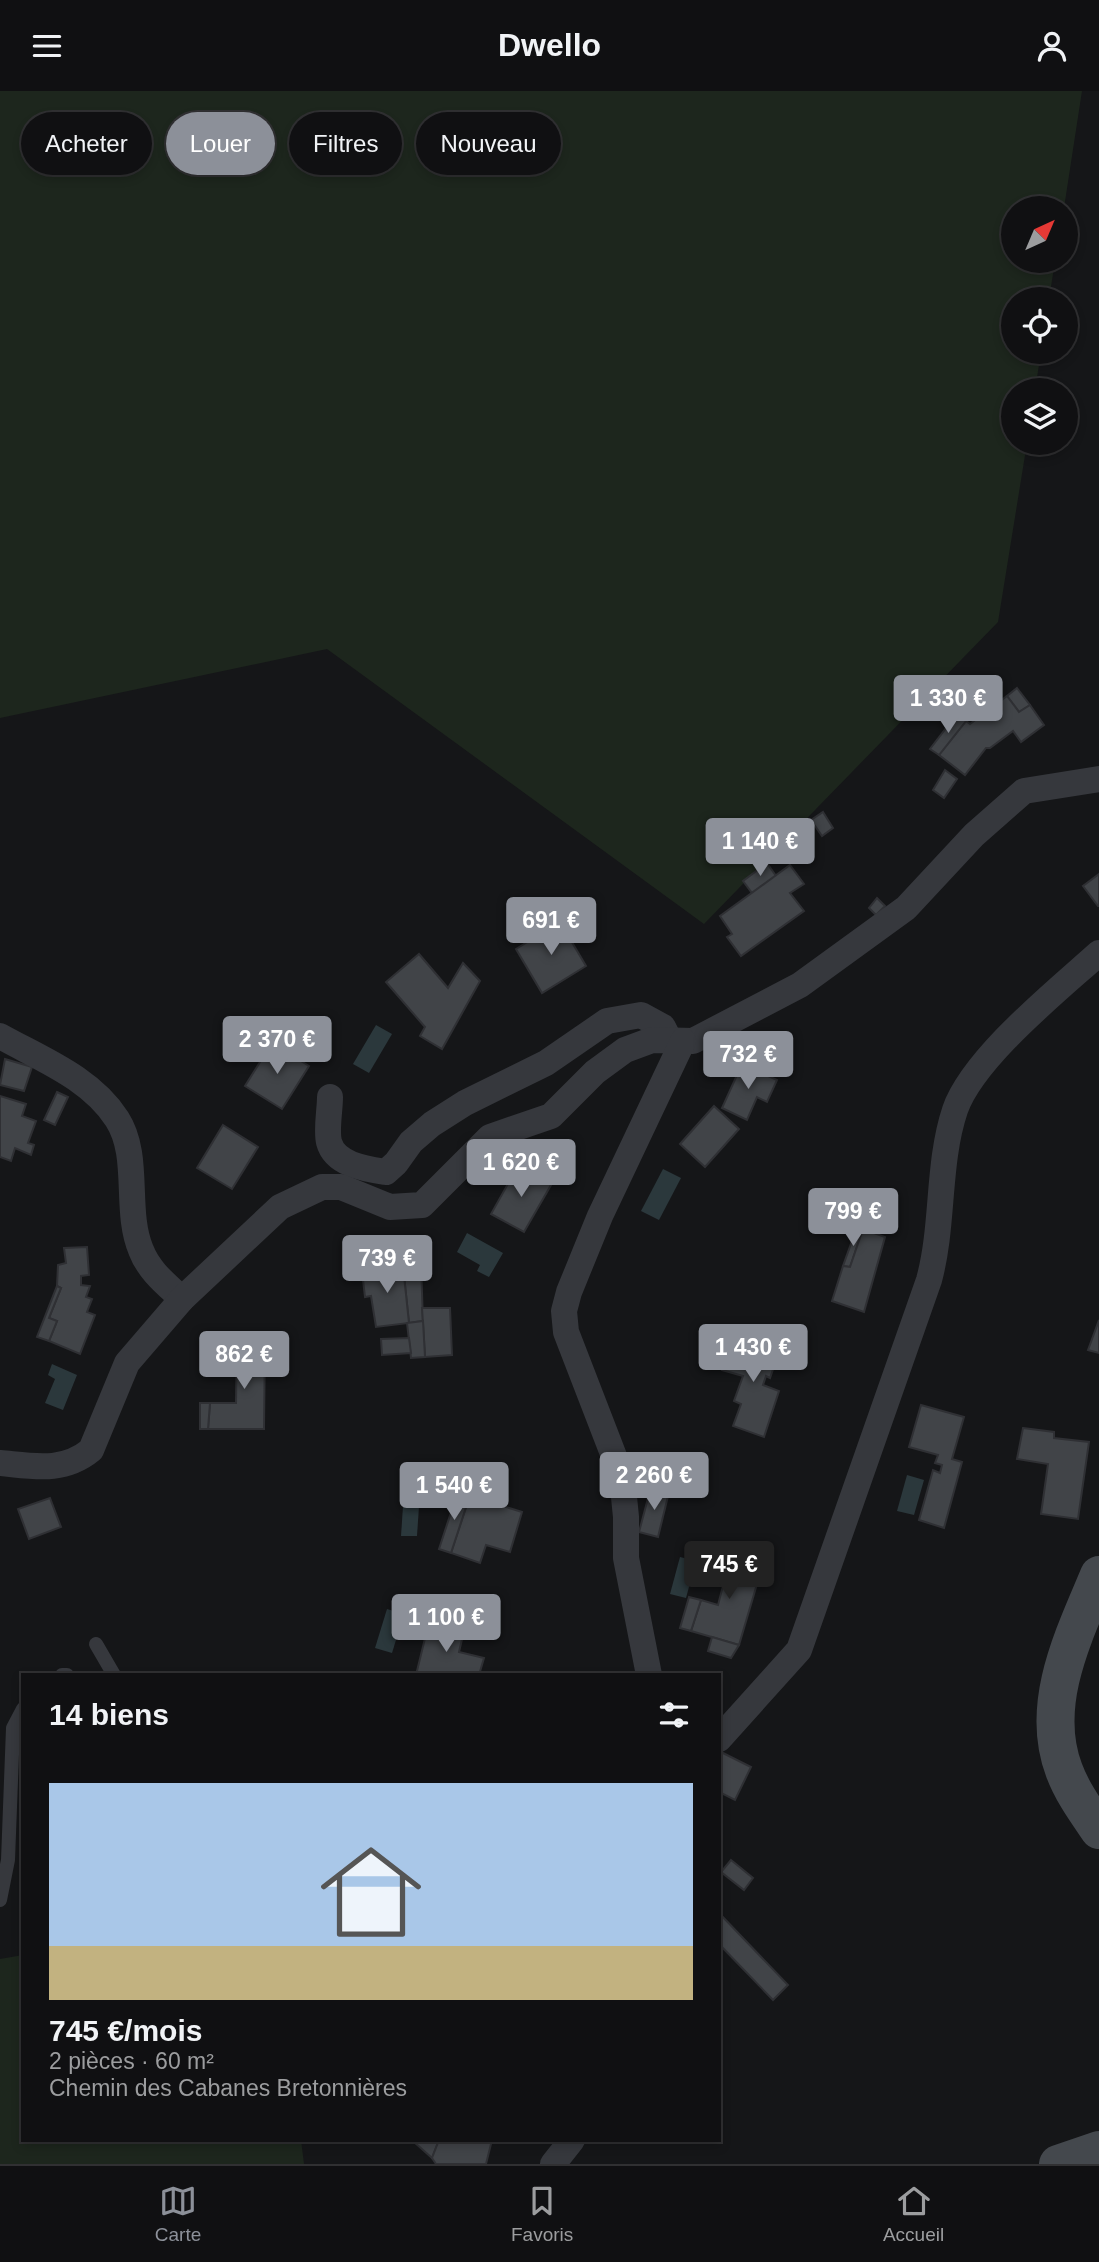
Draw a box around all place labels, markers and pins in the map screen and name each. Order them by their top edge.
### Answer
pin: 1 330 € [883,675,1013,735]
pin: 1 140 € [695,819,825,878]
pin: 691 € [502,897,600,957]
pin: 2 370 € [212,1017,342,1076]
pin: 732 € [699,1031,797,1091]
pin: 1 620 € [456,1139,586,1199]
pin: 799 € [804,1189,902,1248]
pin: 739 € [338,1235,436,1295]
pin: 1 430 € [688,1325,818,1384]
pin: 862 € [195,1331,293,1391]
pin: 2 260 € [589,1453,719,1512]
pin: 1 540 € [389,1463,519,1522]
pin: 745 € [680,1541,778,1601]
pin: 1 100 € [381,1595,511,1654]

